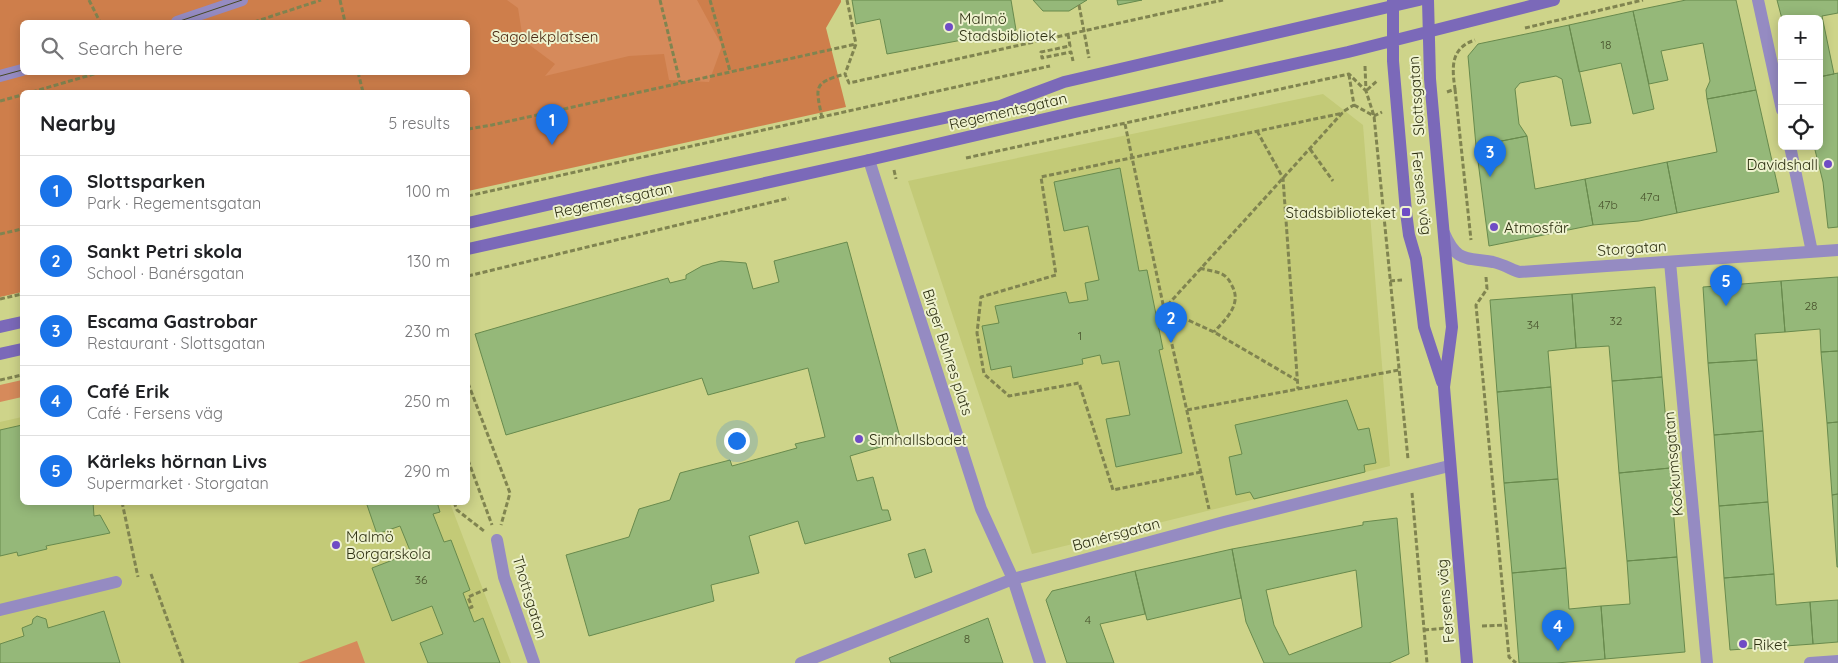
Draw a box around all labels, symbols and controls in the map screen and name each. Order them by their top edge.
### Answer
place label: Malmö Stadsbibliotek [959,9,1056,45]
map controls [1778,15,1823,150]
button: + [1778,15,1823,60]
search box [20,20,470,75]
marker: Malmö Stadsbibliotek [943,21,955,33]
park label: Sagolekplatsen [492,27,598,46]
icon: search [38,34,66,62]
text: Search here [78,36,183,60]
house number: 18 [1601,37,1611,52]
street label: Slottsgatan [1404,56,1428,136]
button: − [1778,60,1823,105]
street label: Regementsgatan [947,88,1069,134]
pin: 1 [536,104,568,145]
button: locate [1778,105,1823,150]
text: Nearby [40,110,116,136]
text: 5 results [389,113,450,133]
pin: 3 [1474,136,1506,177]
street label: Fersens väg [1407,150,1437,236]
place label: Davidshall [1747,155,1818,174]
marker: Davidshall [1822,158,1834,170]
text: Slottsparken [87,169,205,193]
street label: Regementsgatan [552,178,674,222]
text: 1 [53,181,59,201]
text: 100 m [406,181,450,201]
house number: 47a [1640,189,1660,204]
text: Park · Regementsgatan [87,193,261,213]
house number: 47b [1598,197,1618,212]
place label: Stadsbiblioteket [1285,203,1396,222]
marker: Stadsbiblioteket [1400,206,1412,218]
place label: Atmosfär [1504,218,1569,237]
marker: Atmosfär [1488,221,1500,233]
street label: Storgatan [1597,236,1667,260]
text: Sankt Petri skola [87,239,242,263]
text: 2 [51,251,61,271]
text: 130 m [407,251,450,271]
text: School · Banérsgatan [87,263,244,283]
pin: 5 [1710,265,1742,306]
street label: Birger Buhres plats [919,286,977,418]
house number: 28 [1804,298,1818,313]
pin: 2 [1155,302,1187,343]
text: Escama Gastrobar [87,309,258,333]
house number: 32 [1610,313,1623,328]
house number: 34 [1527,317,1539,332]
text: 3 [52,321,60,341]
text: 230 m [404,321,450,341]
house number: 1 [1078,328,1082,343]
text: Restaurant · Slottsgatan [87,333,265,353]
text: Café Erik [87,379,170,403]
text: 4 [51,391,61,411]
text: 250 m [404,391,450,411]
text: Café · Fersens väg [87,403,223,423]
street label: Kockumsgatan [1659,411,1687,517]
your location [724,428,750,454]
place label: Simhallsbadet [869,430,967,449]
marker: Simhallsbadet [853,433,865,445]
text: Kärleks hörnan Livs [87,449,267,473]
text: 5 [51,461,61,481]
text: 290 m [404,461,450,481]
text: Supermarket · Storgatan [87,473,269,493]
street label: Banérsgatan [1070,513,1162,555]
place label: Malmö Borgarskola [346,527,431,563]
marker: Malmö Borgarskola [330,539,342,551]
street label: Thottsgatan [508,553,552,641]
street label: Fersens väg [1432,558,1458,644]
house number: 36 [415,572,428,587]
pin: 4 [1542,610,1574,651]
house number: 4 [1085,612,1091,627]
house number: 8 [964,631,970,646]
place label: Riket [1753,635,1788,654]
marker: Riket [1737,638,1749,650]

